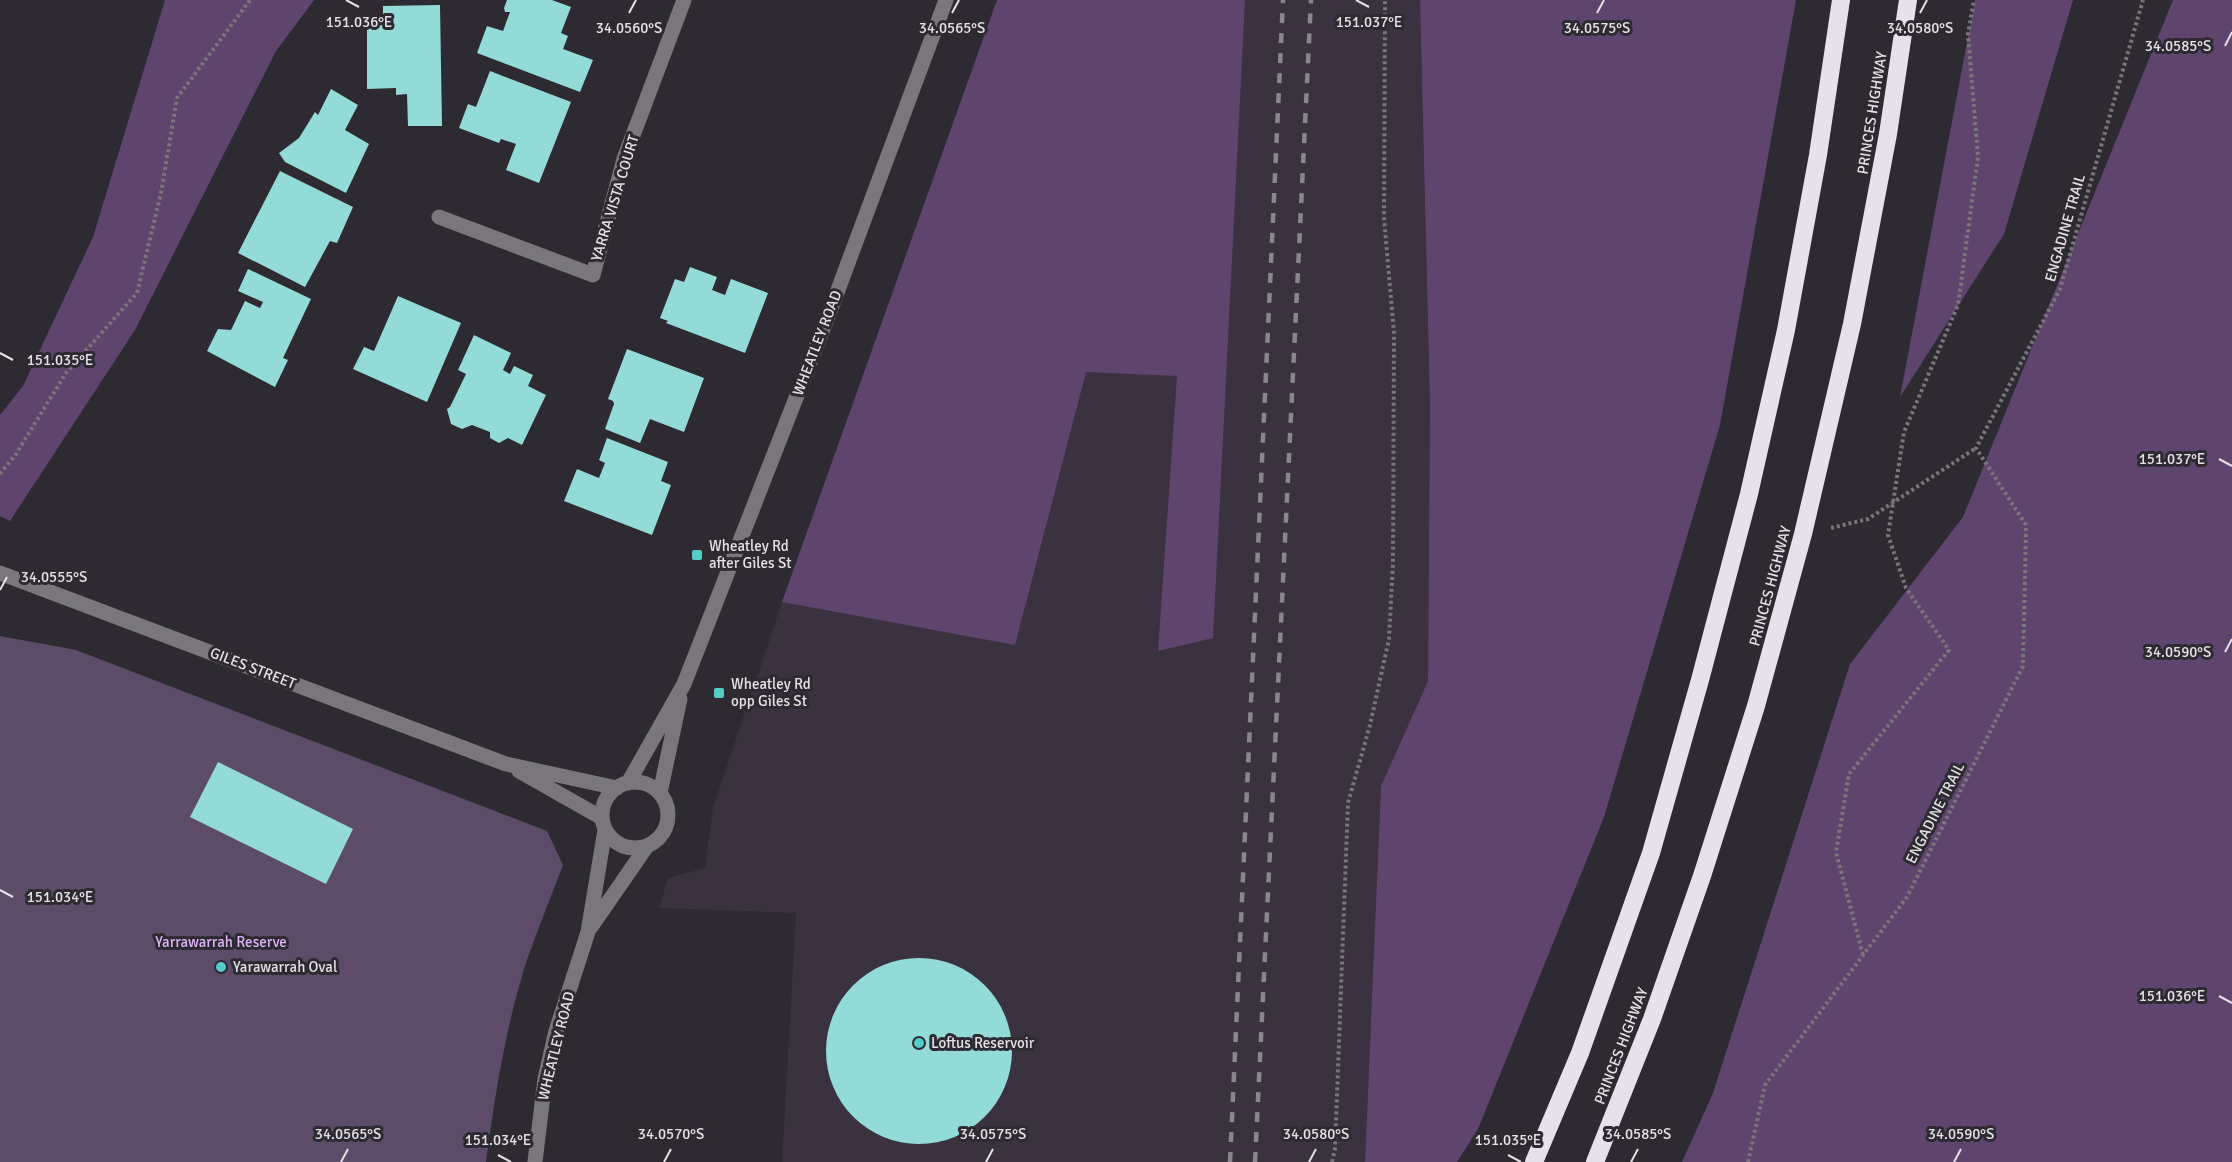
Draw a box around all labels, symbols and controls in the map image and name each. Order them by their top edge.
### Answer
text: 151.036°E [326,13,392,31]
text: 151.037°E [1336,13,1402,31]
text: 34.0560°S [596,19,662,37]
text: 34.0565°S [919,19,985,37]
text: 34.0575°S [1564,19,1630,37]
text: 34.0580°S [1887,19,1953,37]
text: 34.0585°S [2145,37,2211,55]
street label: PRINCES HIGHWAY [1853,50,1891,176]
street label: YARRA VISTA COURT [587,132,643,263]
street label: ENGADINE TRAIL [2041,172,2089,284]
street label: WHEATLEY ROAD [789,288,845,398]
text: 151.035°E [27,351,93,369]
text: 151.037°E [2139,450,2205,468]
street label: PRINCES HIGHWAY [1745,523,1795,648]
place label: Wheatley Rd after Giles St [709,537,792,572]
marker: Wheatley Rd after Giles St [690,548,704,562]
text: 34.0555°S [21,568,87,586]
street label: GILES STREET [208,643,299,693]
text: 34.0590°S [2145,643,2211,661]
place label: Wheatley Rd opp Giles St [731,675,811,710]
marker: Wheatley Rd opp Giles St [712,686,726,700]
street label: ENGADINE TRAIL [1902,759,1968,867]
text: 151.034°E [27,888,93,906]
park label: Yarrawarrah Reserve [155,933,287,951]
place label: Yarawarrah Oval [233,958,337,976]
marker: Yarawarrah Oval [214,960,228,974]
street label: PRINCES HIGHWAY [1590,985,1652,1107]
text: 151.036°E [2139,987,2205,1005]
street label: WHEATLEY ROAD [534,990,578,1102]
place label: Loftus Reservoir [931,1034,1035,1052]
marker: Loftus Reservoir [912,1036,926,1050]
text: 34.0565°S [315,1125,381,1143]
text: 34.0570°S [638,1125,704,1143]
text: 34.0575°S [960,1125,1026,1143]
text: 34.0580°S [1283,1125,1349,1143]
text: 34.0585°S [1605,1125,1671,1143]
text: 34.0590°S [1928,1125,1994,1143]
text: 151.034°E [465,1131,531,1149]
text: 151.035°E [1475,1131,1541,1149]

